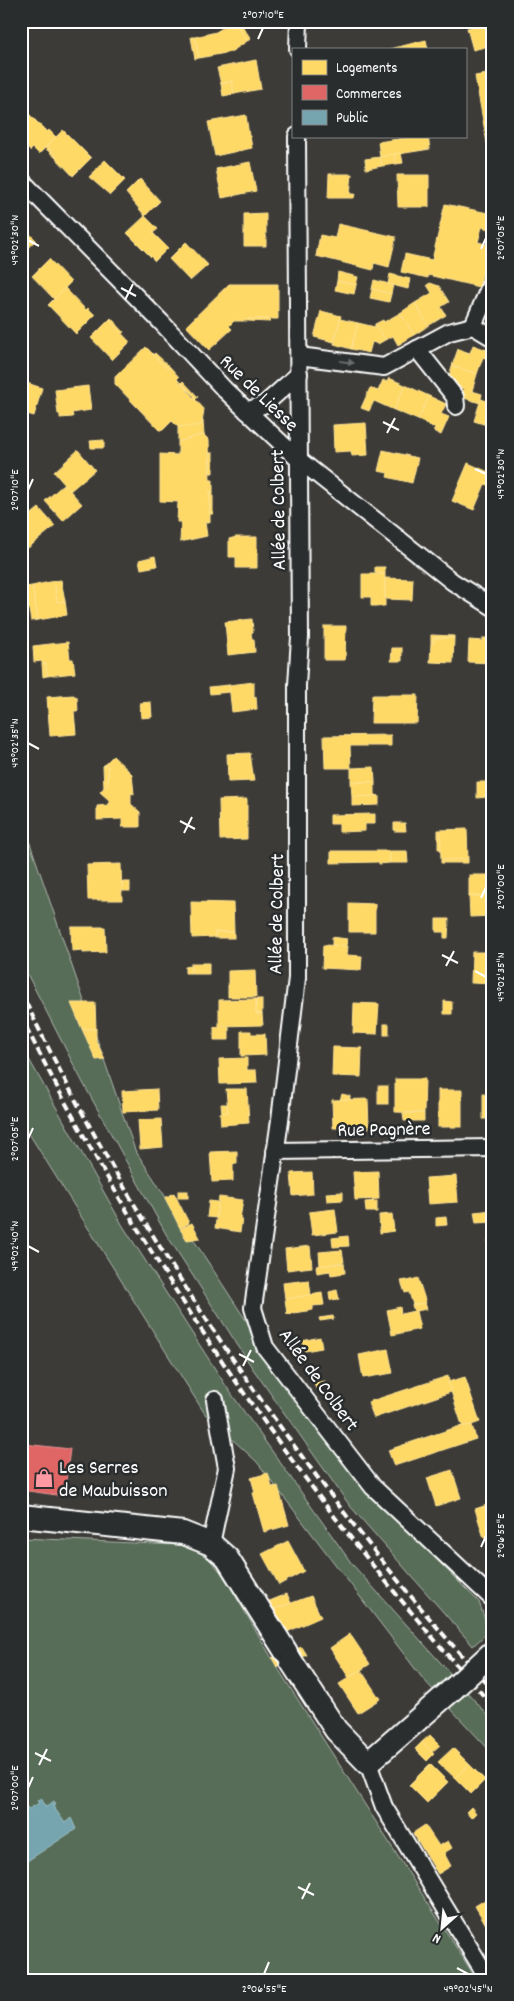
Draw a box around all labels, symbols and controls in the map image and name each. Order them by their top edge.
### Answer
text: 2°07'10"E [242,7,284,24]
legend [292,48,466,138]
text: Logements [336,58,398,80]
text: Commerces [336,84,402,106]
text: Public [336,108,368,130]
text: 49°02'30"N [7,215,24,265]
text: 2°07'05"E [493,215,510,260]
street label: Rue de Liesse [212,349,304,439]
one-way arrow [340,358,356,366]
street label: Allée de Colbert [265,449,295,571]
text: 49°02'30"N [493,449,510,499]
text: 2°07'10"E [7,469,24,511]
text: 49°02'35"N [7,718,24,768]
street label: Allée de Colbert [263,853,293,975]
text: 2°07'00"E [493,864,510,910]
text: 49°02'35"N [493,952,510,1002]
text: 2°07'05"E [7,1116,24,1161]
street label: Rue Pagnère [337,1116,431,1146]
text: 49°02'40"N [7,1221,24,1271]
street label: Allée de Colbert [271,1324,364,1438]
place label: Les Serres de Maubuisson [59,1455,167,1506]
shop icon: Les Serres de Maubuisson [33,1467,55,1489]
text: 2°06'55"E [493,1513,510,1558]
text: 2°07'00"E [7,1765,24,1811]
north arrow [416,1904,466,1954]
text: N [429,1927,445,1948]
text: 2°06'55"E [242,1981,287,1998]
text: 49°02'45"N [443,1981,493,1998]

